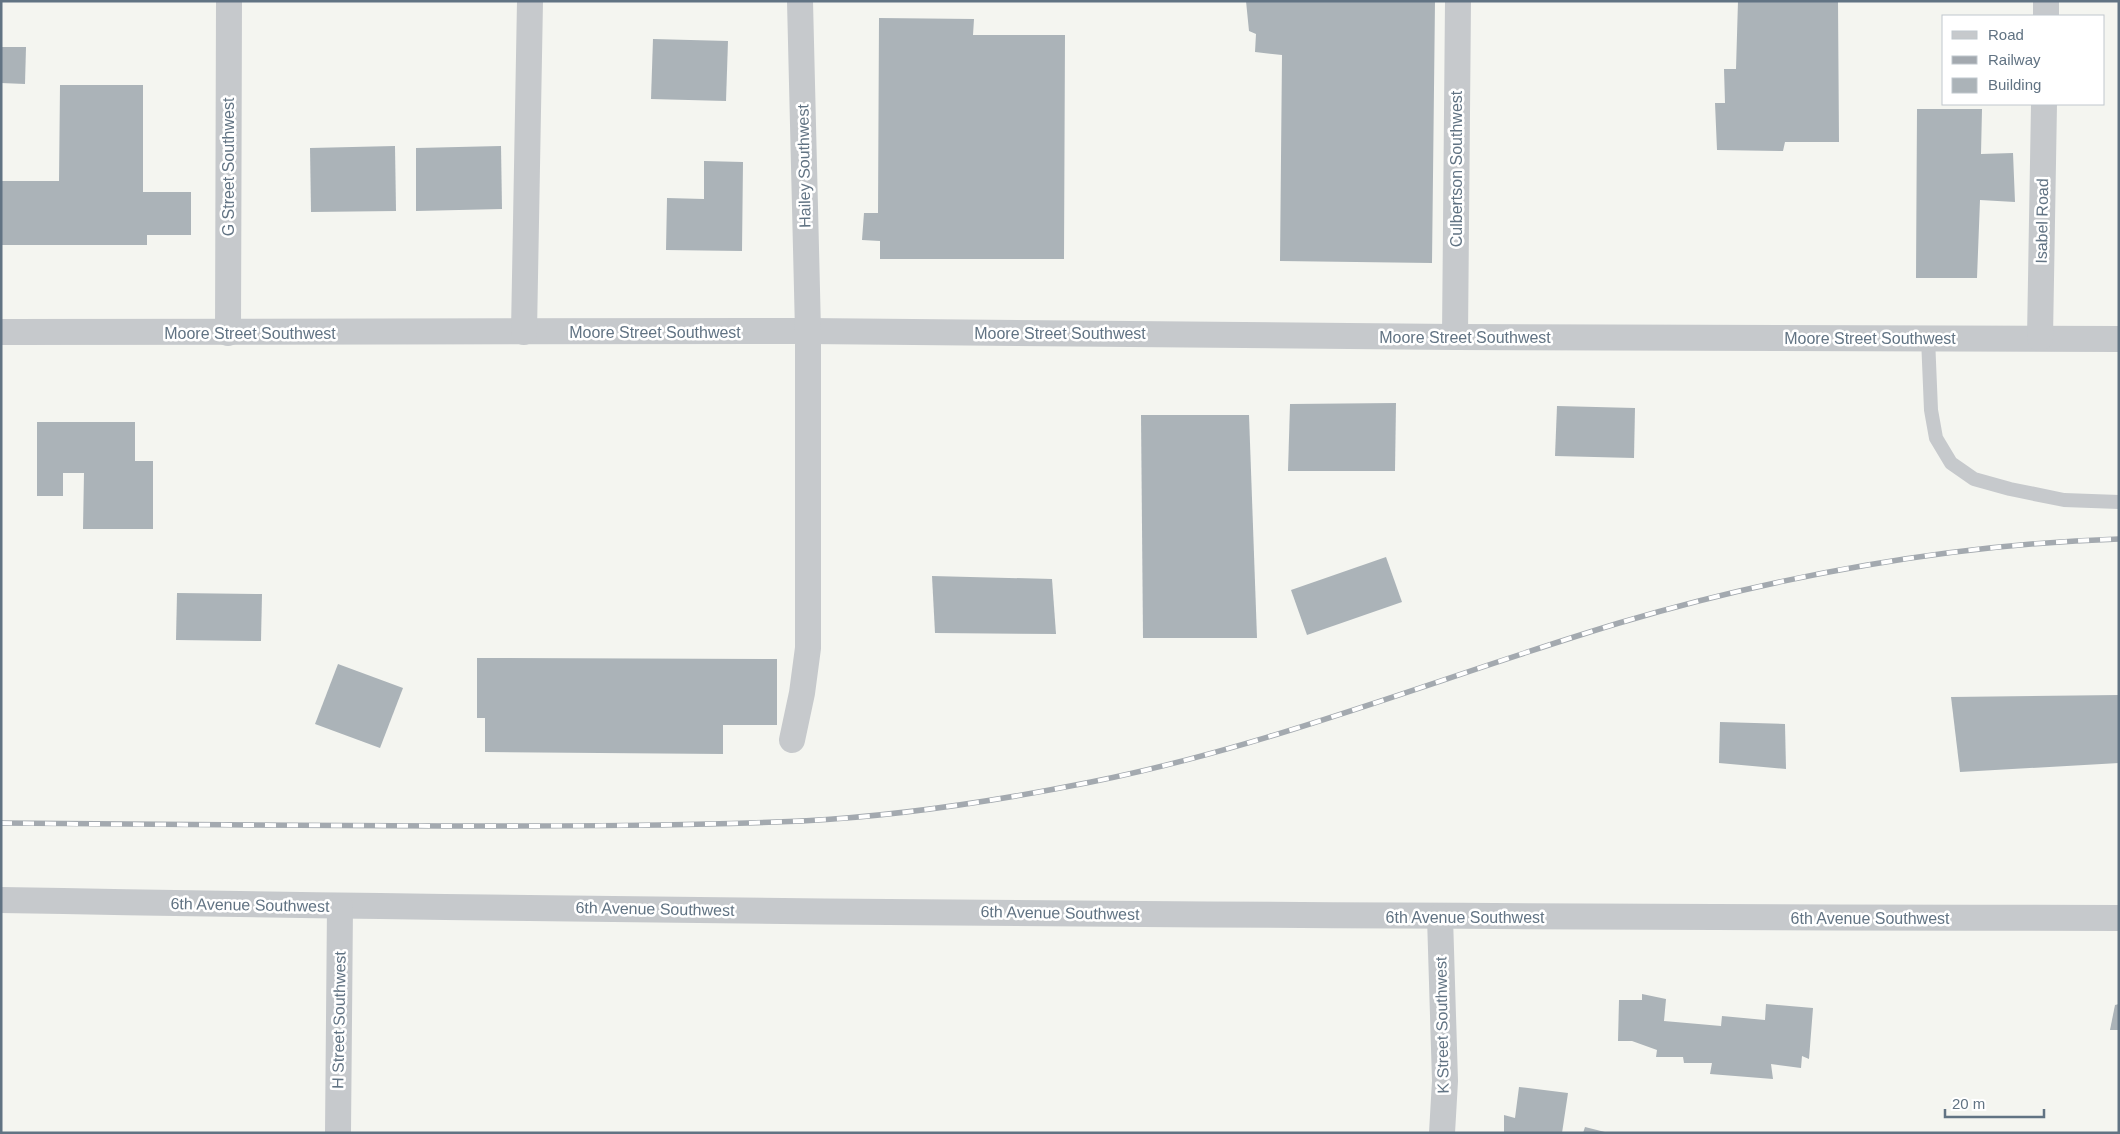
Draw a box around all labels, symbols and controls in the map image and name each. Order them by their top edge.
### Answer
legend [1942,15,2105,105]
text: Road [1988,26,2024,43]
text: Railway [1988,51,2041,68]
text: Building [1988,76,2041,93]
street label: Culbertson Southwest [1448,90,1465,247]
street label: G Street Southwest [220,97,237,236]
street label: Hailey Southwest [794,104,814,228]
street label: Isabel Road [2033,178,2051,264]
street label: Moore Street Southwest [569,324,741,341]
street label: Moore Street Southwest [164,325,336,342]
street label: Moore Street Southwest [974,325,1146,342]
street label: Moore Street Southwest [1379,329,1551,346]
street label: Moore Street Southwest [1784,330,1956,347]
street label: 6th Avenue Southwest [170,895,330,915]
street label: 6th Avenue Southwest [575,899,735,919]
street label: 6th Avenue Southwest [980,903,1140,923]
street label: 6th Avenue Southwest [1386,909,1545,926]
street label: 6th Avenue Southwest [1791,910,1950,927]
street label: H Street Southwest [329,950,349,1089]
street label: K Street Southwest [1432,956,1452,1094]
scale bar [1945,1086,2044,1118]
text: 20 m [1952,1095,1985,1112]

